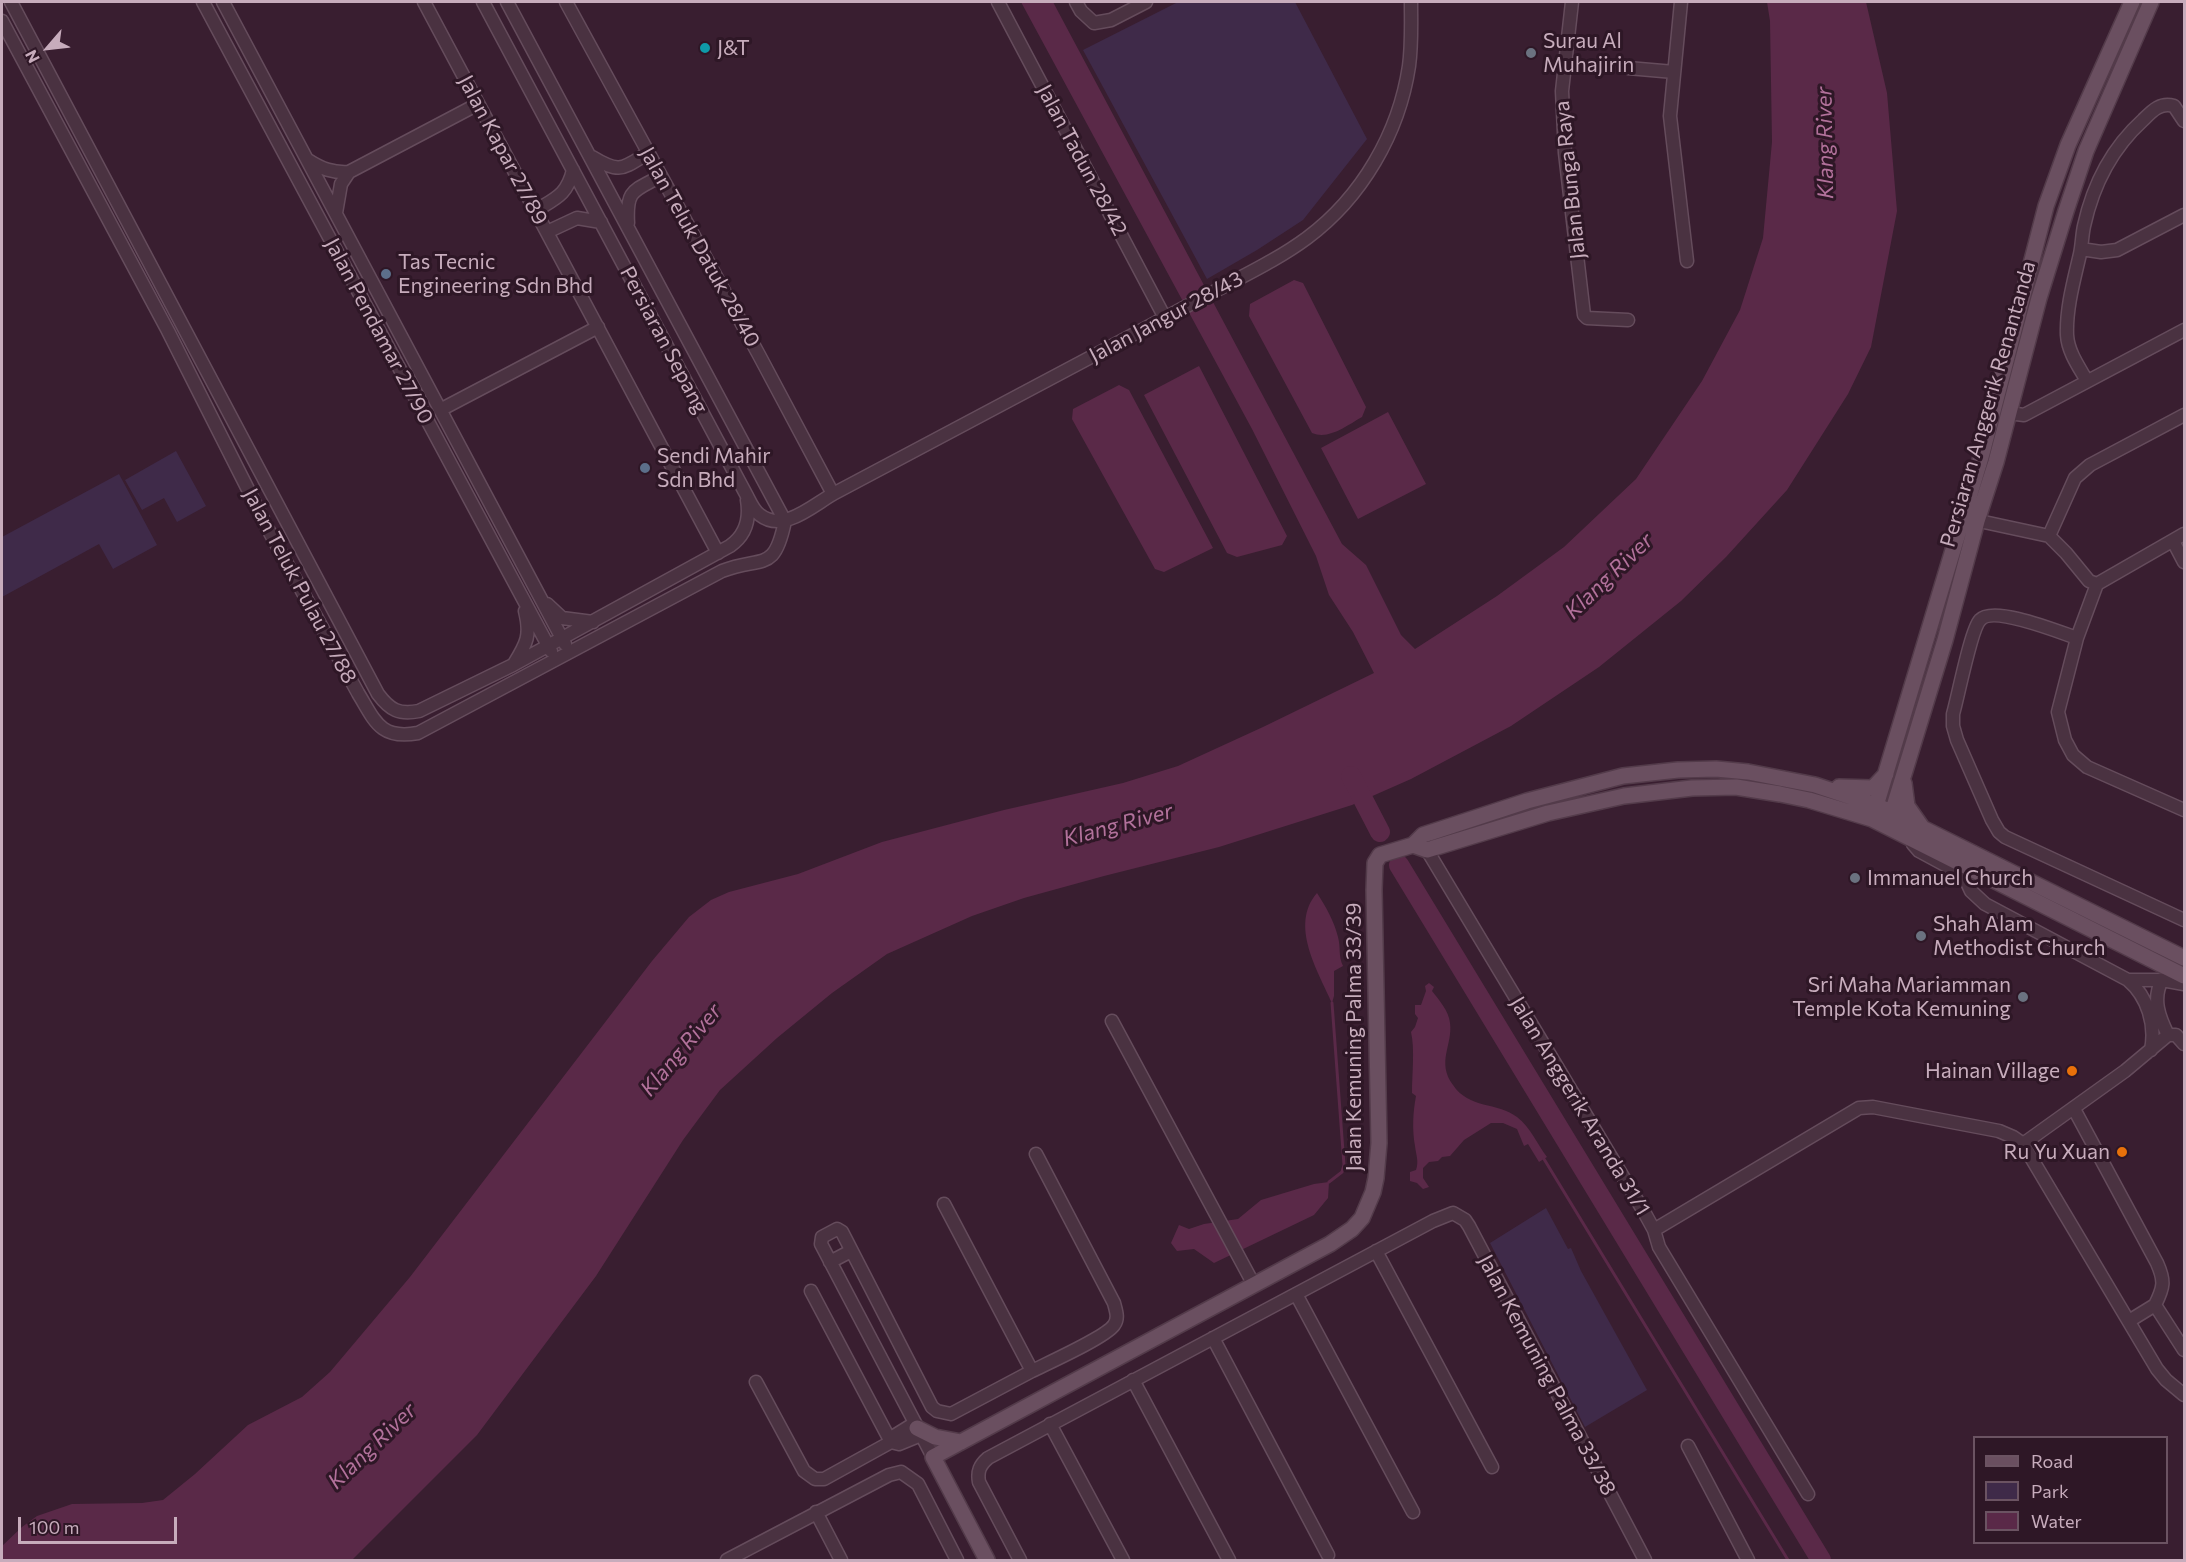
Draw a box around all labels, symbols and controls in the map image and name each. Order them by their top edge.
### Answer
north arrow [18,18,78,78]
place label: Surau Al Muhajirin [1543,28,1634,78]
place label: J&T [717,35,750,61]
marker: J&T [698,41,712,55]
marker: Surau Al Muhajirin [1524,46,1538,60]
text: N [20,47,43,66]
street label: Jalan Kapar 27/89 [453,71,553,229]
street label: Jalan Tadun 28/42 [1032,80,1132,240]
water label: Klang River [1811,87,1839,199]
street label: Jalan Bunga Raya [1549,99,1591,261]
street label: Jalan Teluk Datuk 28/40 [634,143,766,351]
street label: Jalan Pendamar 27/90 [319,234,439,428]
place label: Tas Tecnic Engineering Sdn Bhd [398,249,593,299]
street label: Persiaran Anggerik Renantanda [1935,258,2041,550]
street label: Persiaran Sepang [615,262,713,418]
street label: Jalan Jangur 28/43 [1085,266,1247,368]
marker: Tas Tecnic Engineering Sdn Bhd [379,267,393,281]
place label: Sendi Mahir Sdn Bhd [657,443,771,493]
marker: Sendi Mahir Sdn Bhd [638,461,652,475]
street label: Jalan Teluk Pulau 27/88 [238,484,362,688]
water label: Klang River [1559,527,1659,625]
water label: Klang River [1060,798,1176,852]
place label: Immanuel Church [1867,865,2033,891]
marker: Immanuel Church [1848,871,1862,885]
street label: Jalan Kemuning Palma 33/39 [1341,902,1367,1172]
place label: Shah Alam Methodist Church [1933,911,2105,961]
marker: Shah Alam Methodist Church [1914,929,1928,943]
place label: Sri Maha Mariamman Temple Kota Kemuning [1792,972,2011,1022]
marker: Sri Maha Mariamman Temple Kota Kemuning [2016,990,2030,1004]
street label: Jalan Anggerik Aranda 31/1 [1505,992,1655,1220]
water label: Klang River [635,998,727,1102]
place label: Hainan Village [1925,1058,2060,1084]
marker: Hainan Village [2065,1064,2079,1078]
place label: Ru Yu Xuan [2003,1139,2110,1165]
marker: Ru Yu Xuan [2115,1145,2129,1159]
street label: Jalan Kemuning Palma 33/38 [1473,1250,1621,1500]
water label: Klang River [322,1397,422,1495]
legend [1973,1436,2168,1544]
text: Road [2031,1450,2073,1472]
text: Park [2031,1480,2069,1502]
scale bar [21,1505,180,1543]
text: Water [2031,1510,2082,1532]
text: 100 m [29,1516,79,1538]

